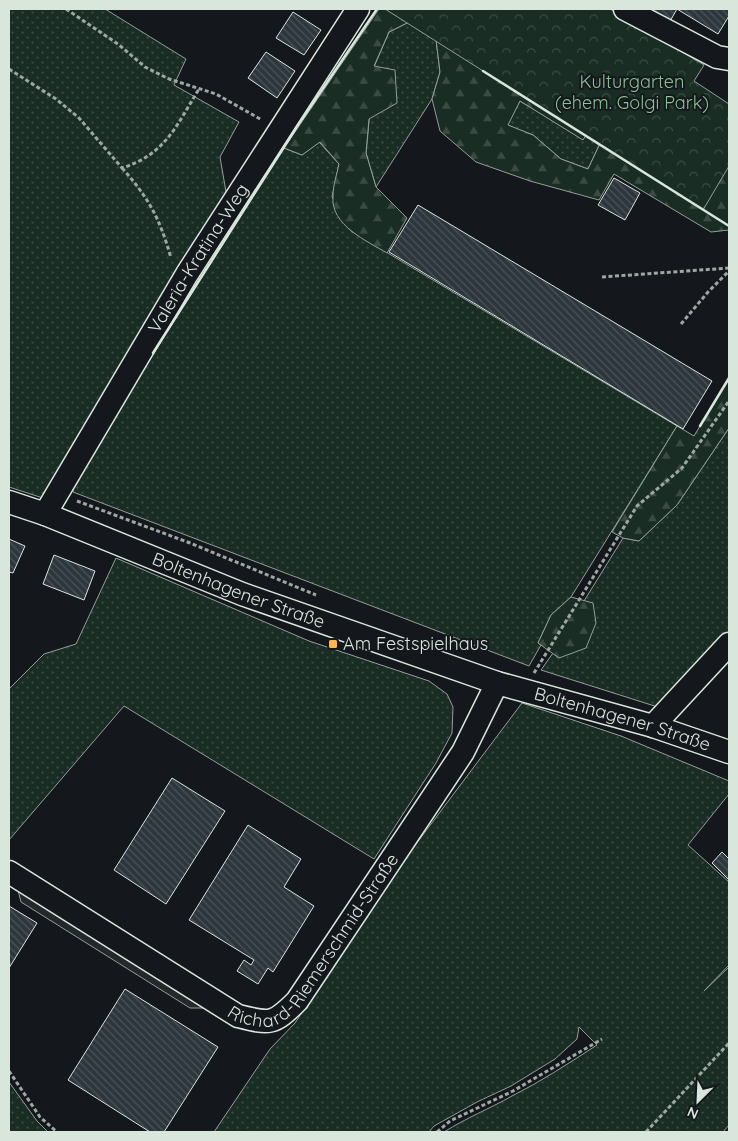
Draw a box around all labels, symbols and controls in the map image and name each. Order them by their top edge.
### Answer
park label: Kulturgarten (ehem. Golgi Park) [555,70,709,114]
street label: Valeria-Kratina-Weg [143,179,253,337]
street label: Boltenhagener Straße [149,547,328,633]
place label: Am Festspielhaus [343,632,488,655]
marker: Am Festspielhaus [327,638,339,650]
street label: Boltenhagener Straße [532,682,714,756]
street label: Richard-Riemerschmid-Straße [223,849,403,1032]
north arrow [673,1076,723,1126]
text: N [684,1103,701,1123]

